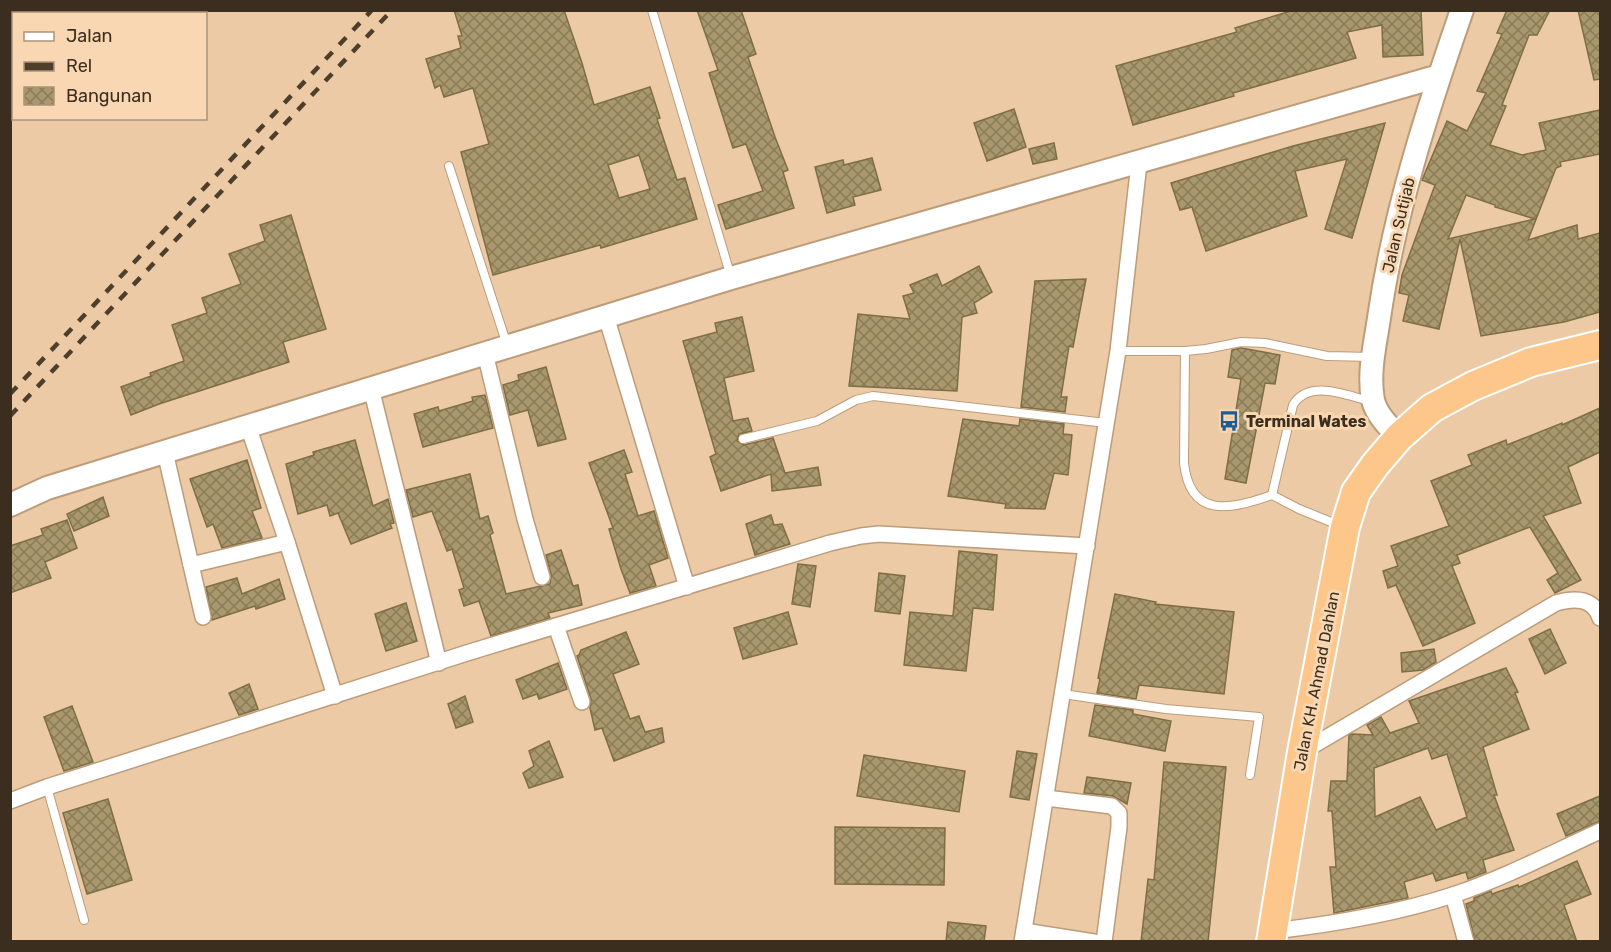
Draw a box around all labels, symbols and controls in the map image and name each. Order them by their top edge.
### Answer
legend [12,12,207,120]
text: Jalan [66,25,113,47]
text: Rel [66,55,92,77]
text: Bangunan [66,85,152,107]
street label: Jalan Sutijab [1378,176,1419,275]
bus stop icon: Terminal Wates [1217,409,1241,433]
place label: Terminal Wates [1246,412,1367,431]
street label: Jalan KH. Ahmad Dahlan [1290,590,1343,773]

